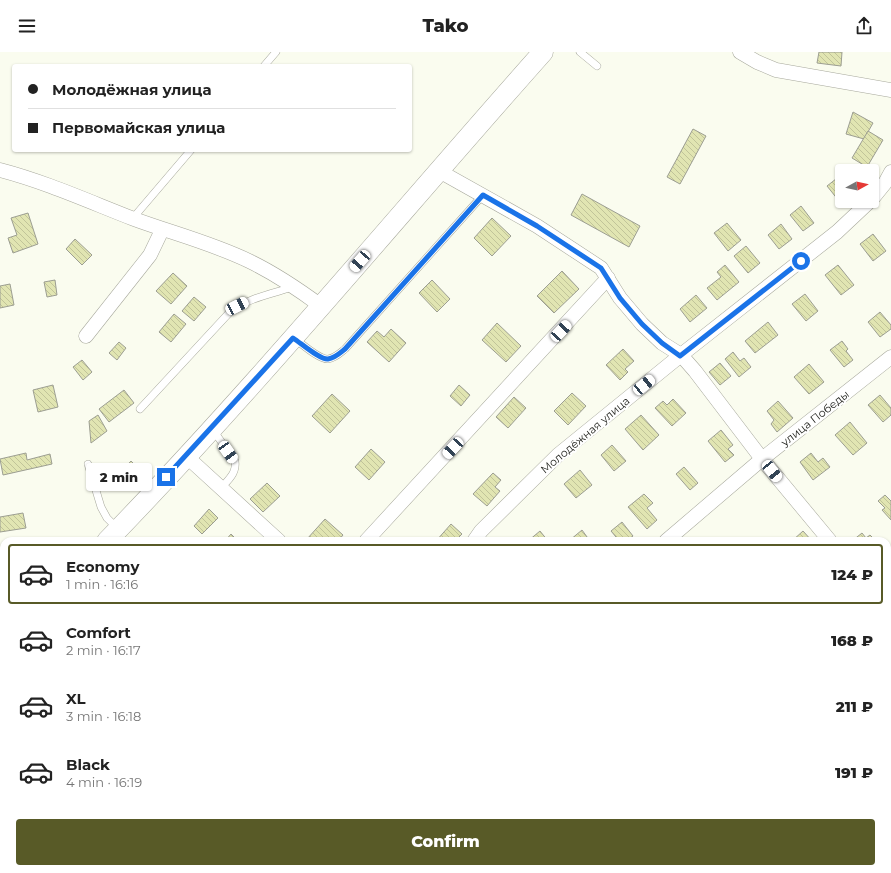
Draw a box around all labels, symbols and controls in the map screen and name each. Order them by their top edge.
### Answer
icon: menu [16,15,38,37]
text: Tako [422,15,469,37]
icon: share [853,15,875,37]
text: Молодёжная улица [52,80,212,99]
text: Первомайская улица [52,118,225,137]
north arrow [835,164,879,208]
map controls [835,164,879,208]
car [348,248,372,274]
route start [792,252,810,270]
car [224,295,250,317]
car [548,318,574,344]
car [631,373,657,397]
street label: улица Победы [777,387,852,450]
street label: Молодёжная улица [538,394,632,476]
car [440,435,466,461]
car [216,439,240,465]
car [760,458,784,484]
callout: 2 min [86,463,152,491]
route end [157,468,175,486]
text: 2 min [100,469,138,485]
icon: car [18,556,54,592]
text: Economy [66,557,139,576]
text: 124 ₽ [831,565,873,584]
text: 1 min · 16:16 [66,576,138,592]
icon: car [18,622,54,658]
text: Comfort [66,623,131,642]
text: 168 ₽ [831,631,873,650]
text: 2 min · 16:17 [66,642,141,658]
icon: car [18,688,54,724]
text: XL [66,689,85,708]
text: 211 ₽ [836,697,873,716]
text: 3 min · 16:18 [66,708,141,724]
icon: car [18,754,54,790]
text: Black [66,755,110,774]
text: 191 ₽ [835,763,873,782]
text: 4 min · 16:19 [66,774,142,790]
button: Confirm [16,819,875,865]

